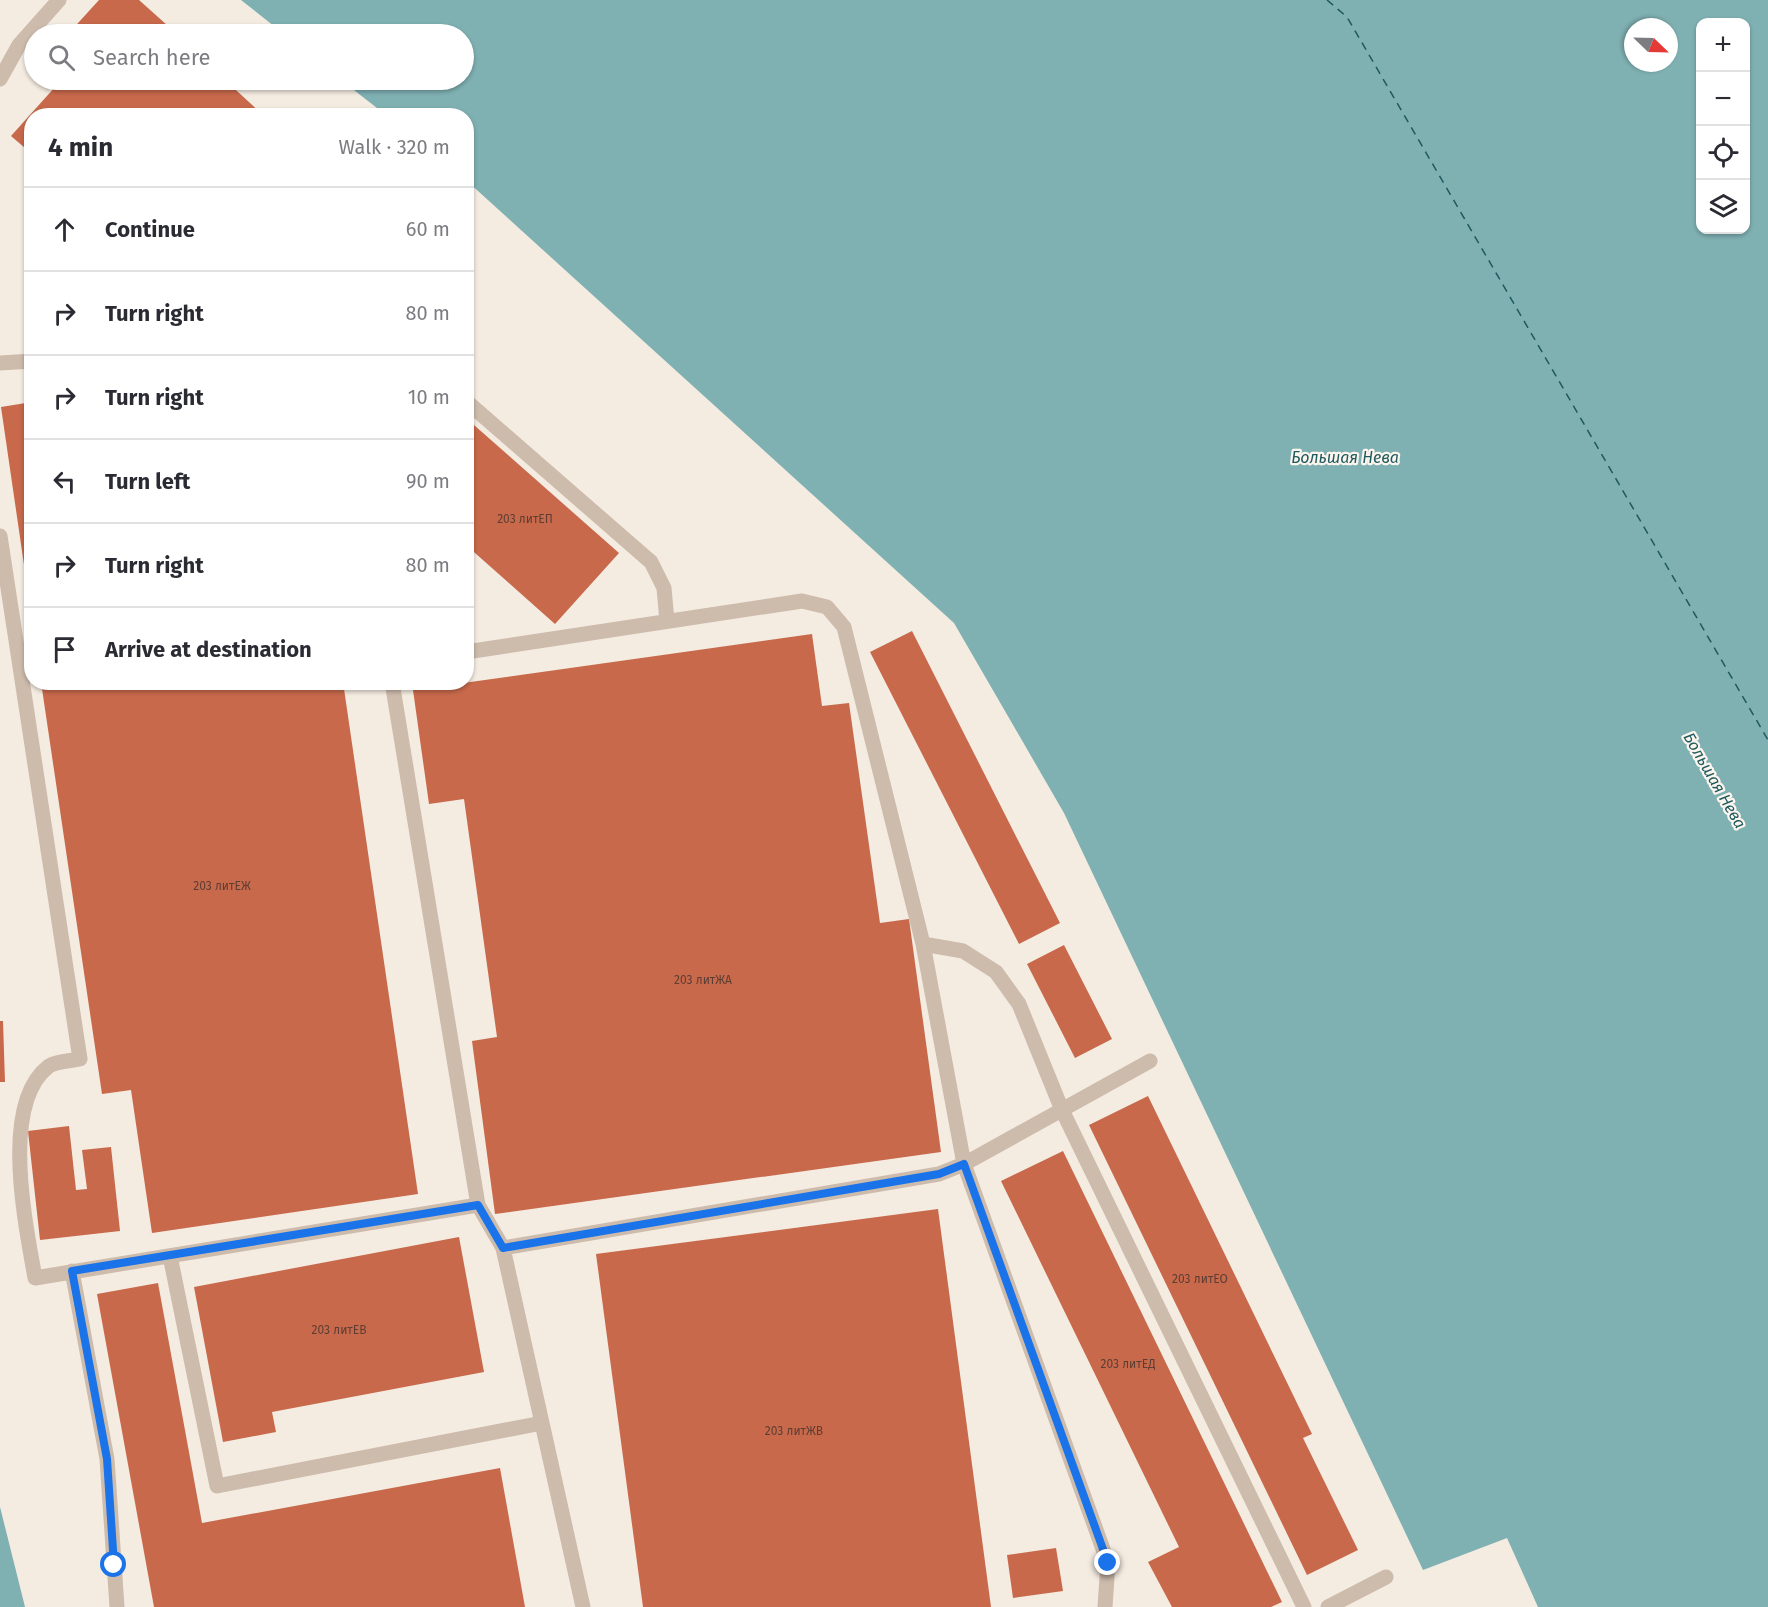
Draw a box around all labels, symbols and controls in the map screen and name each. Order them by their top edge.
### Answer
north arrow [1624,18,1678,72]
map controls [1696,18,1750,234]
button: + [1696,18,1750,72]
search box [24,24,474,90]
icon: search [45,41,78,74]
text: Search here [93,44,211,71]
button: − [1696,72,1750,126]
button: locate [1696,126,1750,180]
text: 4 min [48,132,113,163]
text: Walk · 320 m [339,135,450,159]
button: layers [1696,180,1750,234]
icon: ahead [48,213,81,246]
text: Continue [105,216,195,243]
text: 60 m [406,217,450,241]
icon: right [48,297,81,330]
text: Turn right [105,300,204,327]
text: 80 m [405,301,450,325]
icon: right [48,381,81,414]
text: Turn right [105,384,204,411]
text: 10 m [408,385,450,409]
water label: Большая Нева [1291,448,1399,467]
icon: left [48,465,81,498]
text: Turn left [105,468,190,495]
text: 90 m [406,469,450,493]
house number: 203 литЕП [497,512,553,526]
icon: right [48,549,81,582]
text: Turn right [105,552,204,579]
text: 80 m [405,553,450,577]
icon: arrive [48,633,81,666]
text: Arrive at destination [105,636,312,663]
water label: Большая Нева [1679,729,1750,832]
house number: 203 литЕЖ [193,879,251,893]
house number: 203 литЖА [674,973,732,987]
house number: 203 литЕО [1172,1272,1228,1286]
house number: 203 литЕВ [312,1323,366,1337]
house number: 203 литЕД [1100,1357,1156,1371]
house number: 203 литЖВ [765,1424,823,1438]
route end [1094,1549,1120,1575]
route start [100,1551,126,1577]

